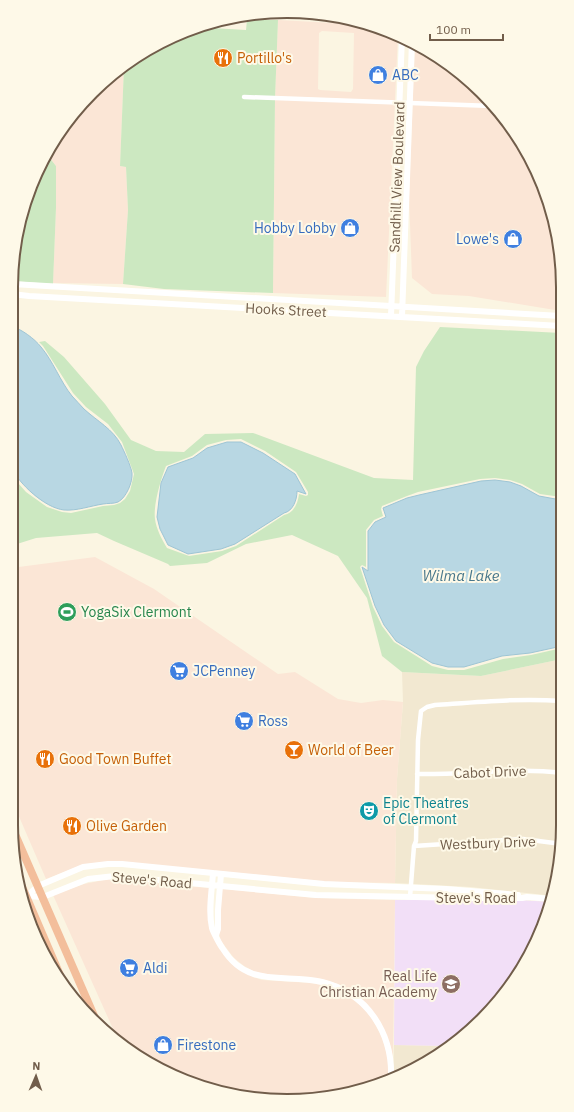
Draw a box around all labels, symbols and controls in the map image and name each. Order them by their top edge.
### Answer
scale bar [430,16,503,42]
text: 100 m [436,22,471,37]
restaurant icon: Portillo's [212,47,234,69]
place label: Portillo's [237,49,292,67]
shop icon: ABC [367,64,389,86]
place label: ABC [392,66,419,84]
street label: Sandhill View Boulevard [385,101,409,253]
shop icon: Hobby Lobby [339,217,361,239]
place label: Hobby Lobby [254,219,336,237]
shop icon: Lowe's [502,228,524,250]
place label: Lowe's [456,230,499,248]
street label: Hooks Street [245,299,327,321]
water label: Wilma Lake [423,566,500,585]
sports icon: YogaSix Clermont [56,601,78,623]
place label: YogaSix Clermont [81,603,192,621]
supermarket icon: JCPenney [168,660,190,682]
place label: JCPenney [193,662,255,680]
supermarket icon: Ross [233,710,255,732]
place label: Ross [258,712,288,730]
bar icon: World of Beer [283,739,305,761]
place label: World of Beer [308,741,394,759]
restaurant icon: Good Town Buffet [34,748,56,770]
place label: Good Town Buffet [59,750,172,768]
street label: Cabot Drive [453,762,527,782]
place label: Epic Theatres of Clermont [383,794,469,828]
theatre icon: Epic Theatres of Clermont [358,800,380,822]
restaurant icon: Olive Garden [61,815,83,837]
place label: Olive Garden [86,817,167,835]
street label: Westbury Drive [440,832,536,854]
street label: Steve's Road [111,868,193,892]
street label: Steve's Road [436,889,516,907]
supermarket icon: Aldi [118,957,140,979]
place label: Aldi [143,959,167,977]
place label: Real Life Christian Academy [319,967,437,1001]
school or university icon: Real Life Christian Academy [440,973,462,995]
shop icon: Firestone [152,1034,174,1056]
place label: Firestone [177,1036,236,1054]
north arrow [16,1056,56,1096]
text: N [32,1059,41,1073]

